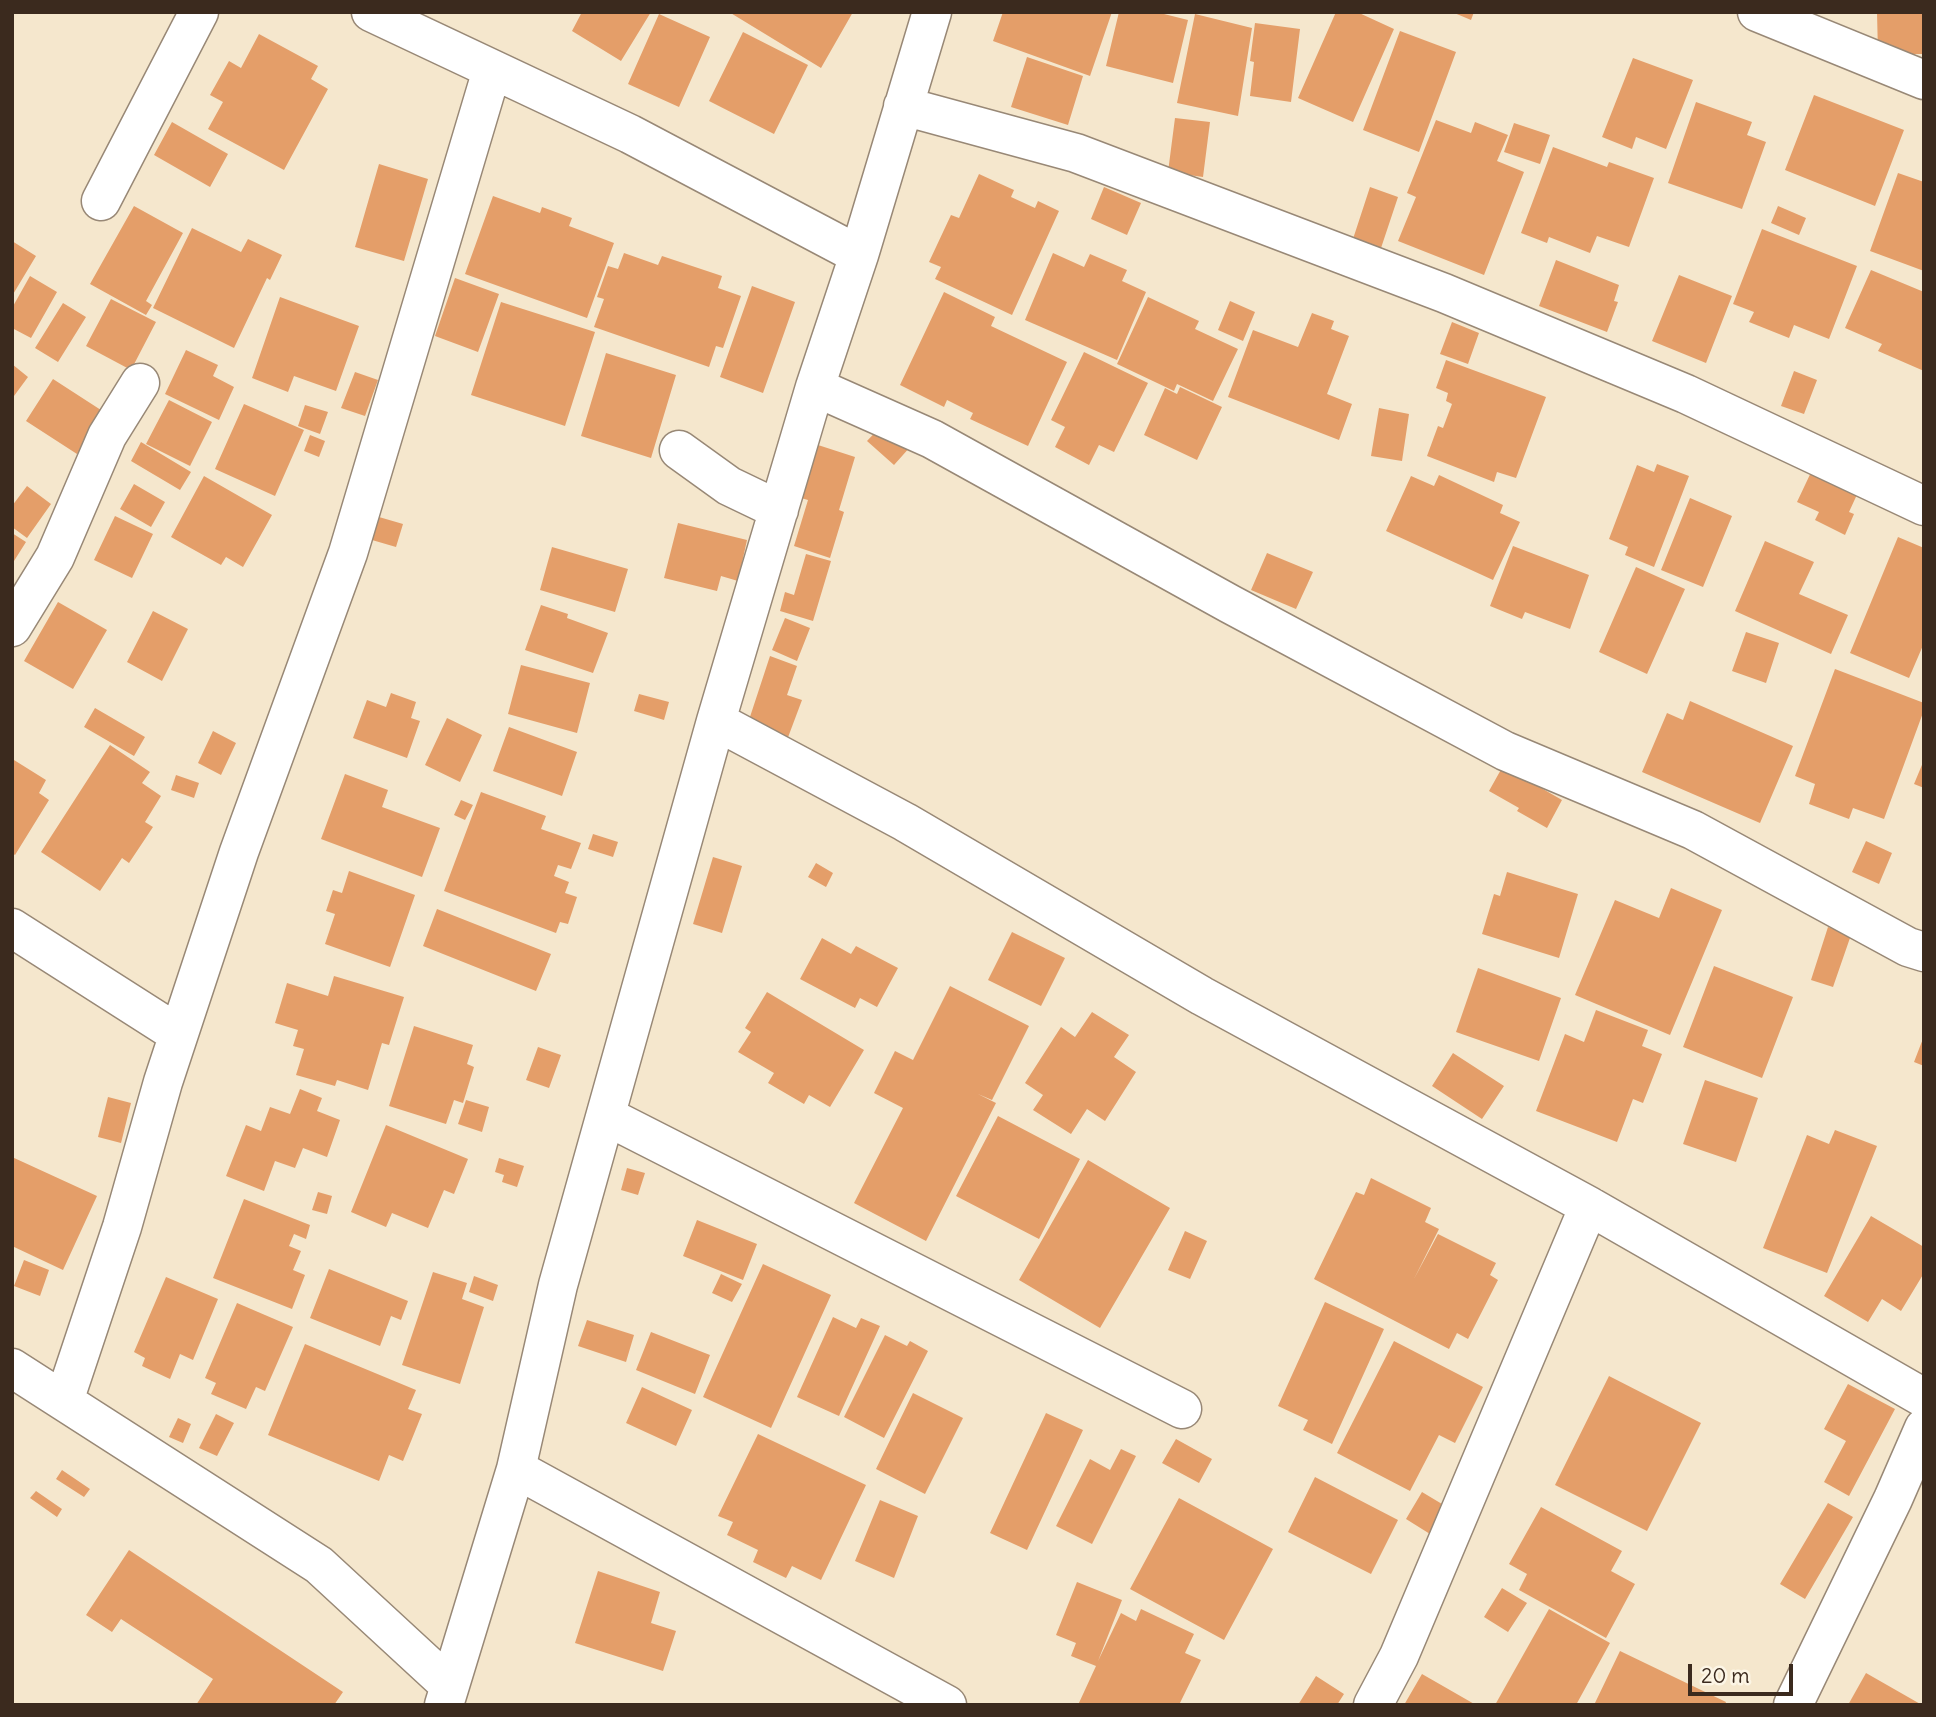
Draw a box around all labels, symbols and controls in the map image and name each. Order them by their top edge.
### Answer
scale bar [1691,1650,1796,1694]
text: 20 m [1701,1662,1750,1689]

